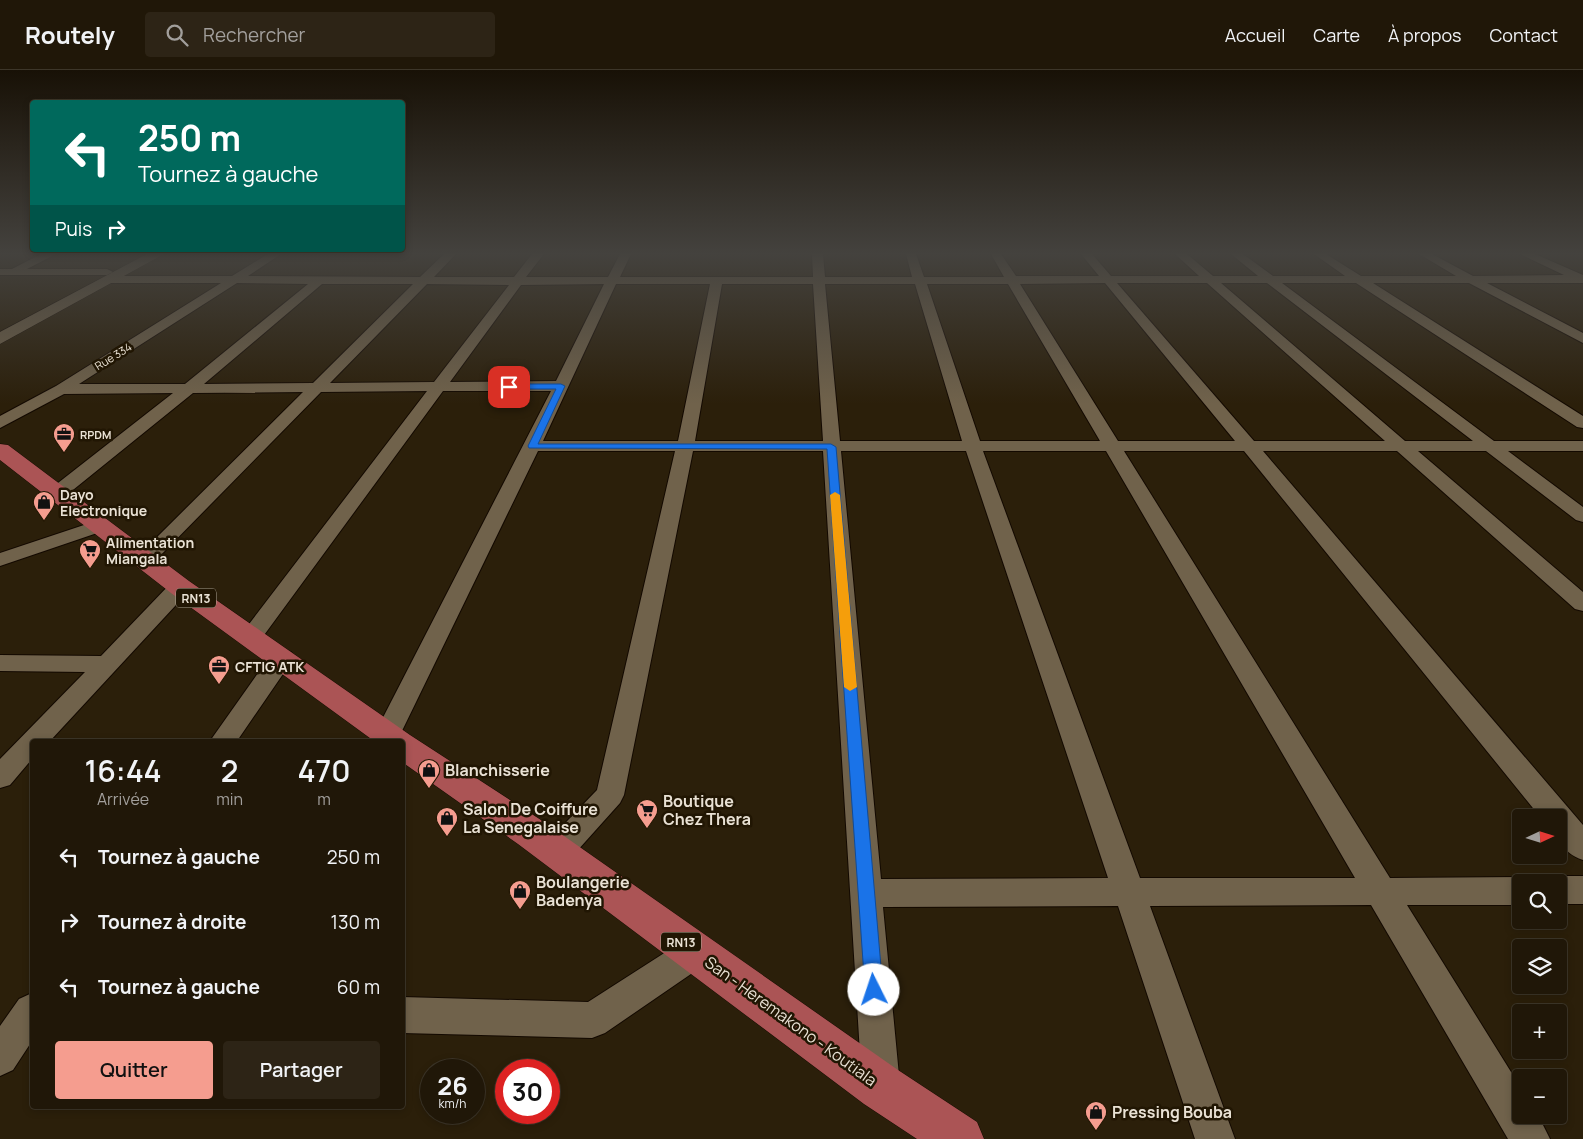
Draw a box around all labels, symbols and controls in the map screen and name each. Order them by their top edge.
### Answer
search box [145,12,495,57]
text: Routely [25,18,115,51]
icon: search [163,21,191,49]
text: Rechercher [203,22,305,48]
text: Accueil [1225,23,1285,47]
text: Carte [1313,23,1360,47]
text: À propos [1388,23,1461,47]
text: Contact [1489,23,1558,47]
text: 250 m [138,114,241,162]
icon: left [55,120,120,185]
text: Tournez à gauche [138,159,318,189]
icon: right [102,215,130,243]
text: Puis [55,216,92,242]
street label: Rue 334 [92,339,134,373]
pin [488,366,530,408]
icon: arrive [495,373,523,401]
office icon: RPDM [52,422,76,453]
place label: RPDM [80,427,111,442]
place label: Dayo Electronique [60,485,147,520]
shop icon: Dayo Electronique [32,490,56,521]
place label: Alimentation Miangala [106,533,194,568]
supermarket icon: Alimentation Miangala [78,538,102,569]
road number: RN13 [176,588,216,608]
office icon: CFTIG ATK [207,654,231,685]
place label: CFTIG ATK [235,657,305,676]
text: 16:44 [85,750,162,791]
text: 2 [221,750,238,791]
text: 470 [297,750,351,791]
shop icon: Blanchisserie [417,758,441,789]
place label: Blanchisserie [445,759,550,781]
text: Arrivée [97,788,149,810]
text: min [216,788,243,810]
text: m [317,788,331,810]
place label: Boutique Chez Thera [663,790,751,830]
place label: Salon De Coiffure La Senegalaise [463,798,598,838]
supermarket icon: Boutique Chez Thera [635,798,659,829]
shop icon: Salon De Coiffure La Senegalaise [435,806,459,837]
north arrow [1512,809,1568,864]
map controls [1512,809,1567,1124]
icon: left [55,843,83,871]
text: Tournez à gauche [98,844,260,870]
text: 250 m [327,844,380,870]
place label: Boulangerie Badenya [536,871,630,911]
button: search [1512,874,1567,929]
shop icon: Boulangerie Badenya [508,879,532,910]
icon: right [55,908,83,936]
text: Tournez à droite [98,909,246,935]
text: 130 m [331,909,380,935]
road number: RN13 [661,932,701,952]
button: layers [1512,939,1567,994]
street label: San - Heremakono - Koutiala [701,951,881,1091]
position arrow [847,963,899,1015]
icon: left [55,973,83,1001]
text: Tournez à gauche [98,974,260,1000]
text: 60 m [337,974,380,1000]
button: + [1512,1004,1567,1059]
button: Quitter [55,1041,213,1099]
button: Partager [223,1041,380,1099]
speed limit sign: 30 [495,1059,560,1124]
text: 26 [437,1068,468,1103]
button: − [1512,1069,1567,1124]
text: km/h [439,1095,466,1112]
shop icon: Pressing Bouba [1084,1100,1108,1131]
place label: Pressing Bouba [1112,1101,1232,1123]

